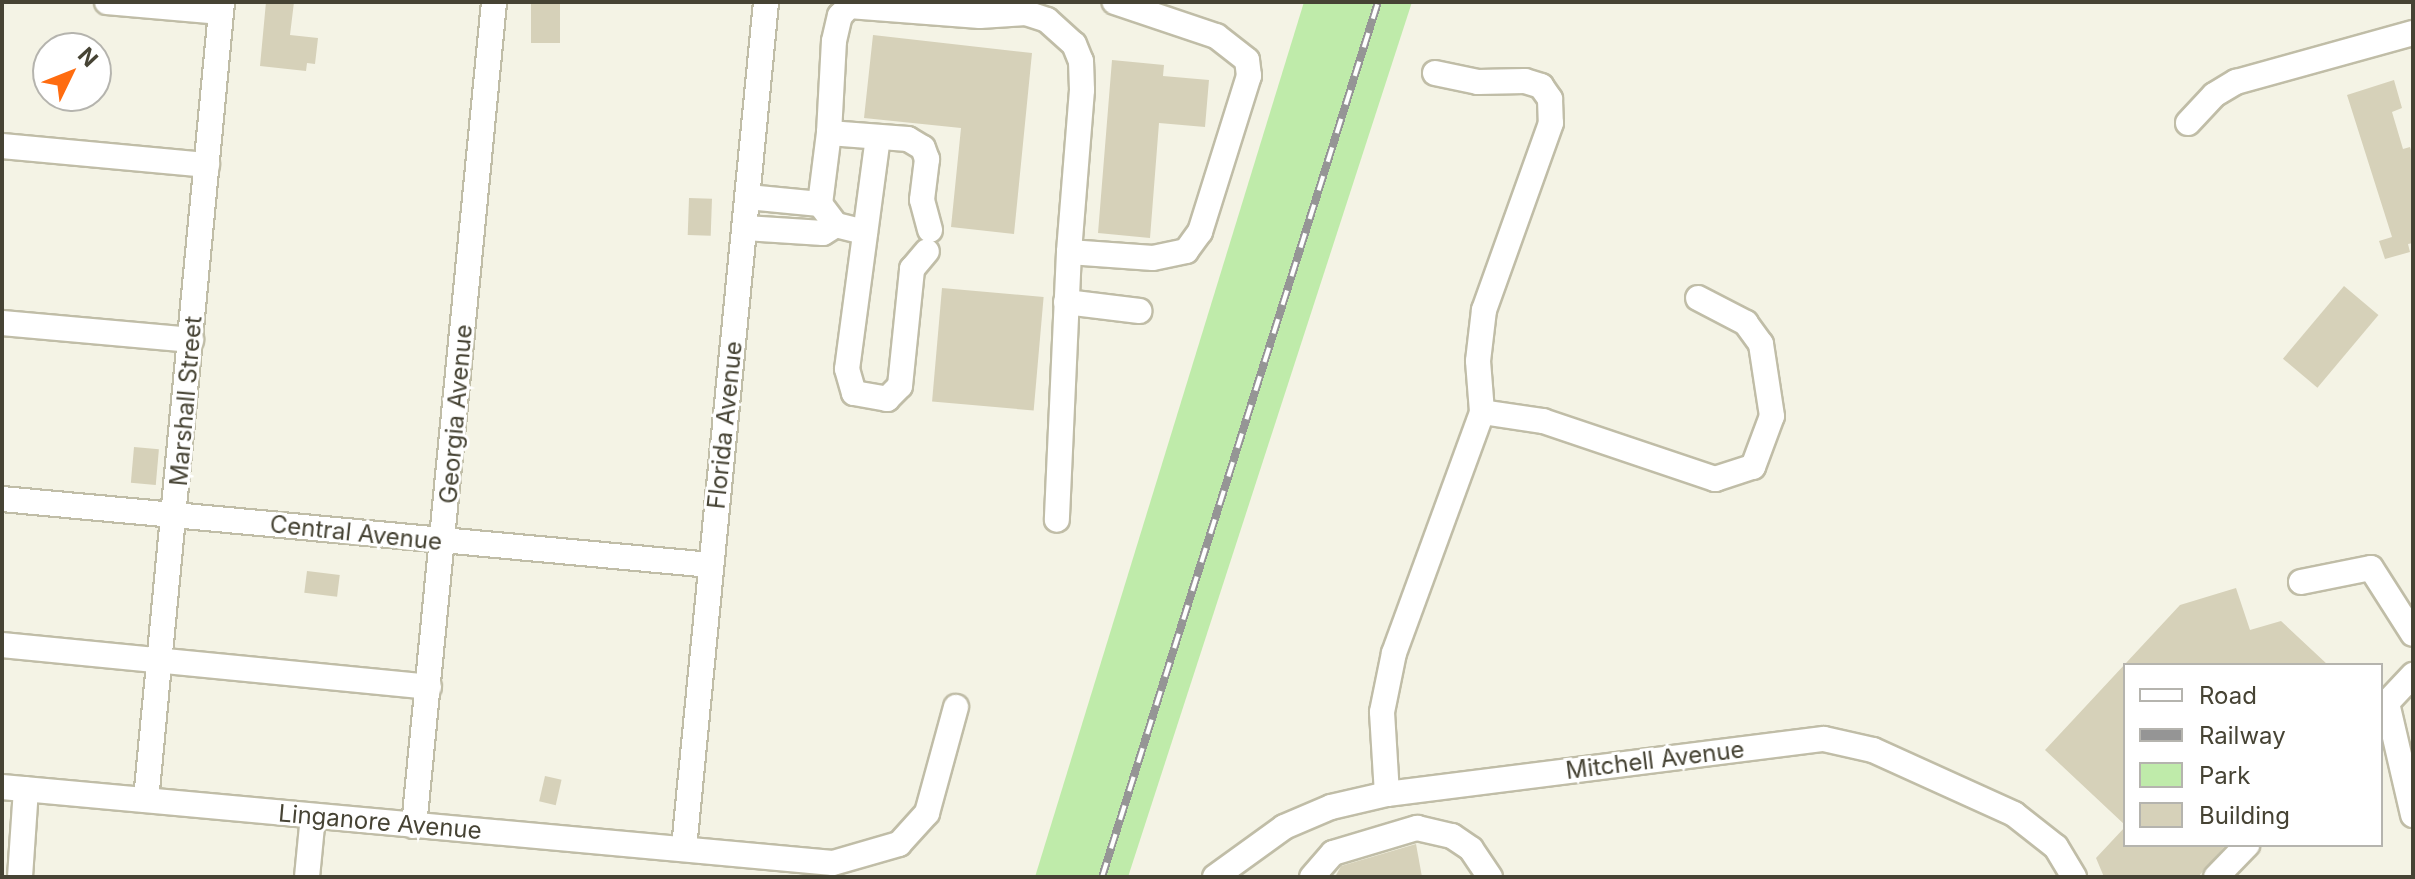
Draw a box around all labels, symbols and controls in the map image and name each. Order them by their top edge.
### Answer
north arrow [32,32,112,112]
text: N [73,42,103,72]
street label: Marshall Street [164,315,208,487]
street label: Georgia Avenue [434,323,478,505]
street label: Florida Avenue [702,340,748,510]
street label: Central Avenue [269,510,443,556]
legend [2123,663,2383,847]
text: Road [2199,681,2257,710]
text: Railway [2199,721,2286,750]
street label: Mitchell Avenue [1564,735,1746,785]
text: Park [2199,761,2250,790]
street label: Linganore Avenue [277,799,483,845]
text: Building [2199,801,2290,830]

